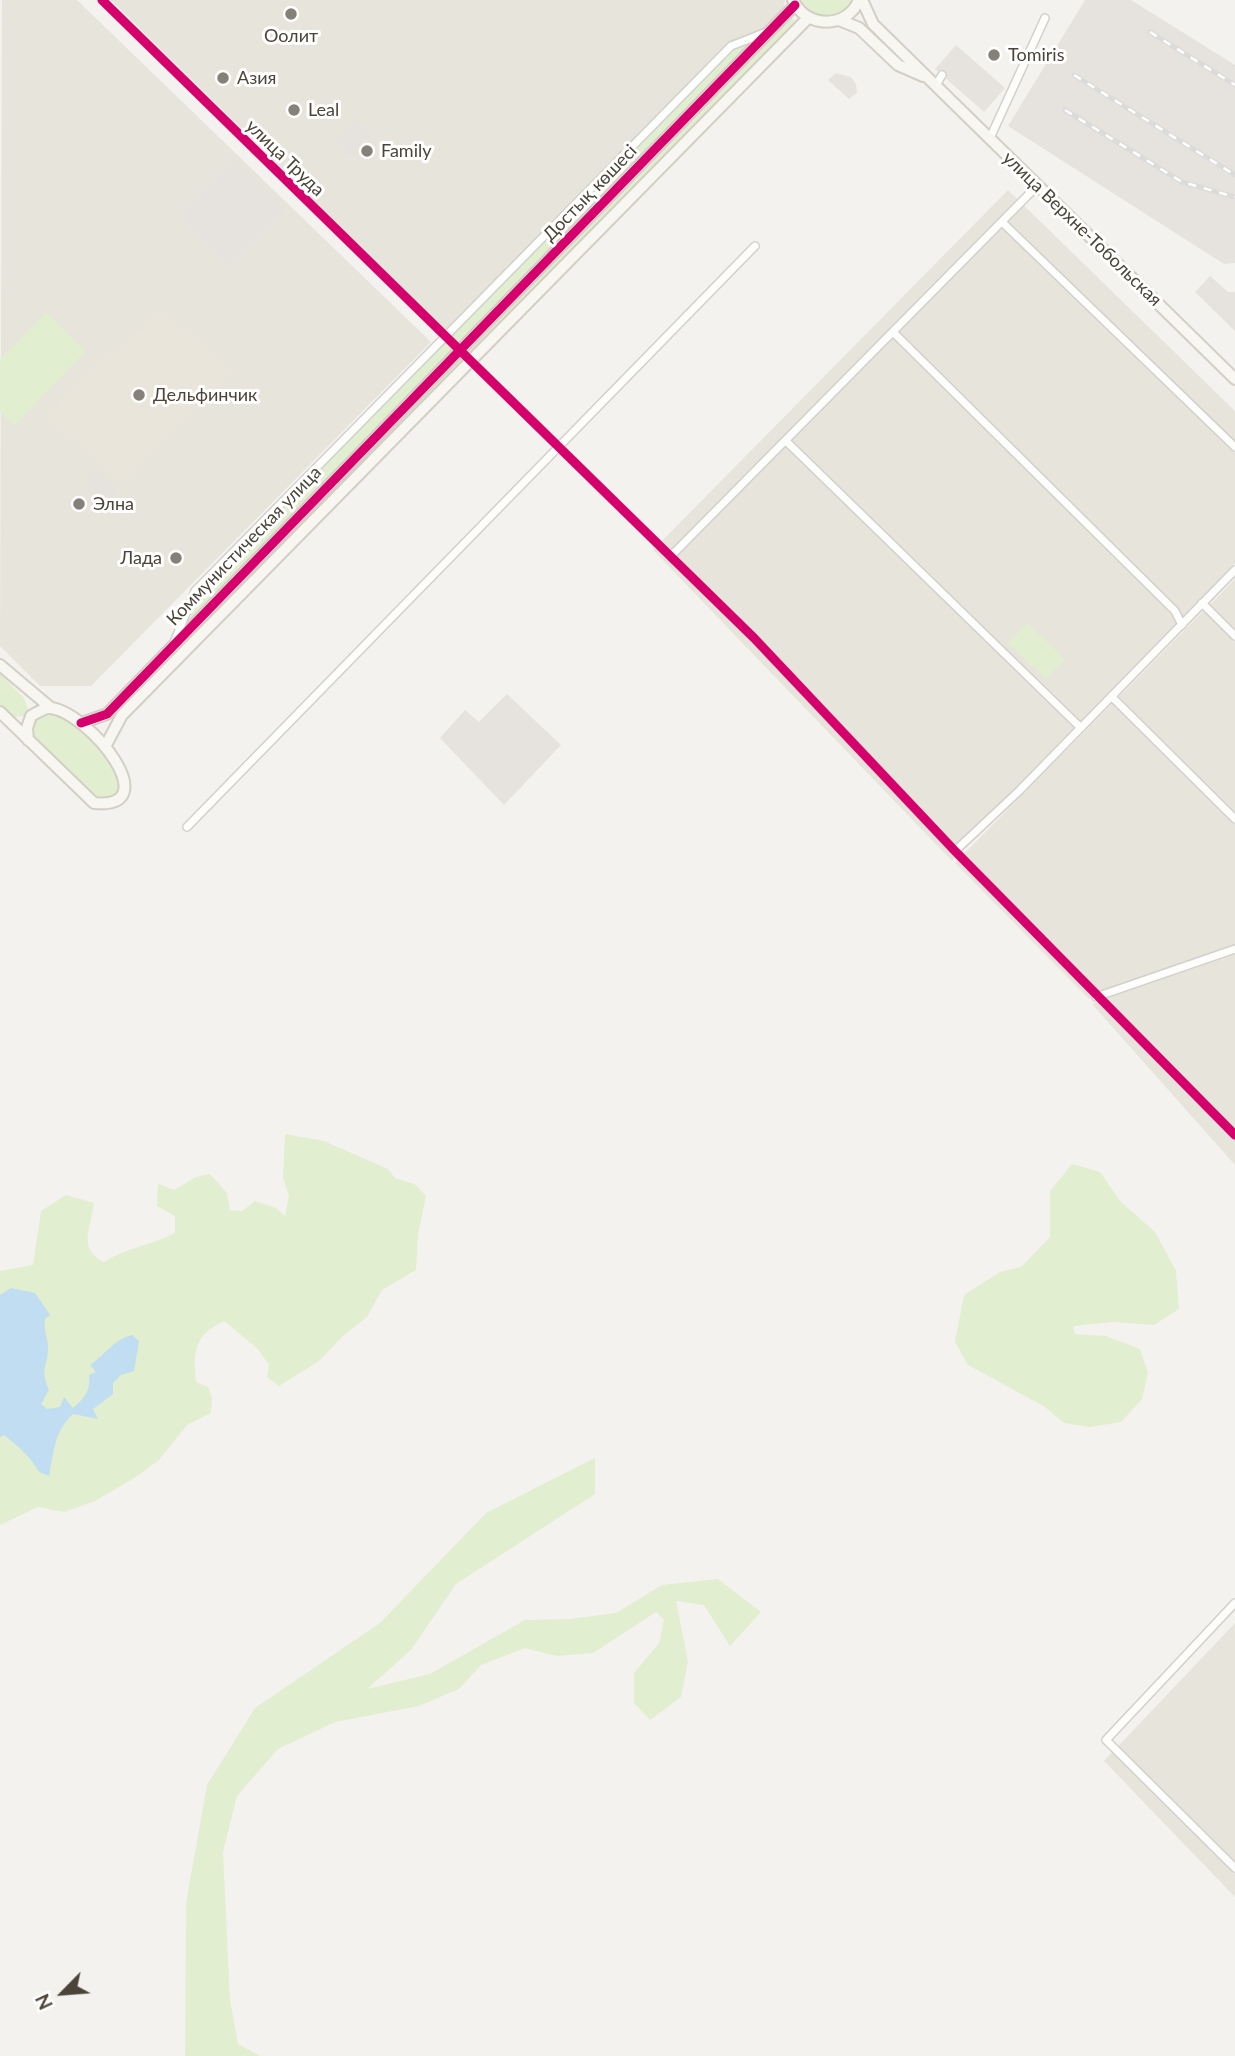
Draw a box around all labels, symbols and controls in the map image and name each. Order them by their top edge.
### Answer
marker: Оолит [283,6,299,22]
place label: Оолит [264,25,318,47]
place label: Tomiris [1008,44,1064,66]
marker: Tomiris [986,47,1002,63]
place label: Азия [237,67,276,89]
marker: Азия [215,70,231,86]
place label: Leal [308,99,339,121]
marker: Leal [286,102,302,118]
street label: улица Труда [241,115,329,201]
place label: Family [381,140,431,162]
street label: Достық көшесі [539,140,641,246]
marker: Family [359,143,375,159]
street label: улица Верхне-Тобольская [998,147,1166,311]
place label: Дельфинчик [153,384,257,406]
marker: Дельфинчик [131,387,147,403]
street label: Коммунистическая улица [162,462,326,630]
place label: Элна [93,493,134,515]
marker: Элна [71,496,87,512]
place label: Лада [120,547,162,569]
marker: Лада [168,550,184,566]
north arrow [28,1958,98,2028]
text: N [30,1991,57,2014]

